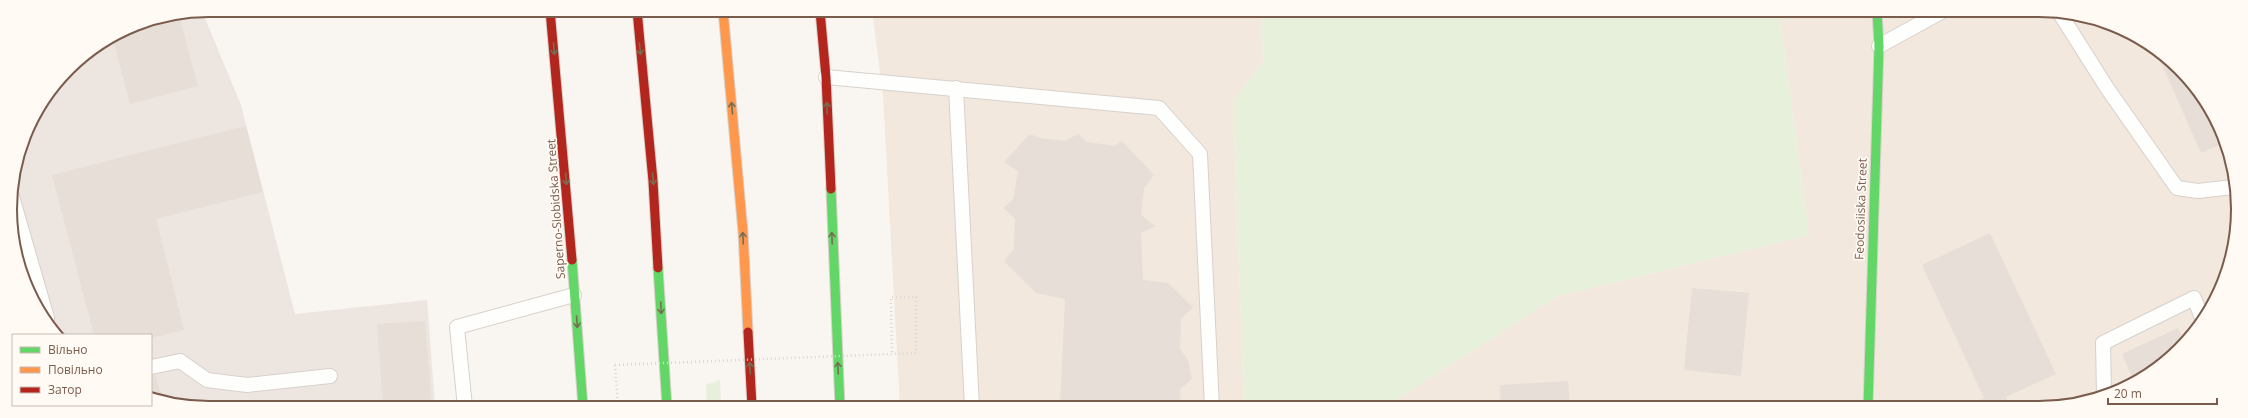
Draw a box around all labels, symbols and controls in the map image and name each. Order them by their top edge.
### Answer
one-way arrow [550,42,558,55]
one-way arrow [637,42,644,55]
one-way arrow [729,102,736,115]
one-way arrow [824,102,831,115]
street label: Saperno-Slobidska Street [542,138,569,280]
street label: Feodosiiska Street [1850,158,1871,260]
one-way arrow [562,172,569,185]
one-way arrow [649,172,656,185]
one-way arrow [739,232,747,245]
one-way arrow [828,232,836,245]
one-way arrow [657,301,665,314]
one-way arrow [573,315,580,328]
legend [12,334,152,406]
text: Вільно [48,341,88,358]
text: Повільно [48,361,103,378]
one-way arrow [746,362,754,375]
one-way arrow [834,362,842,375]
scale bar [2108,380,2217,406]
text: Затор [48,381,82,398]
text: 20 m [2114,385,2142,402]

